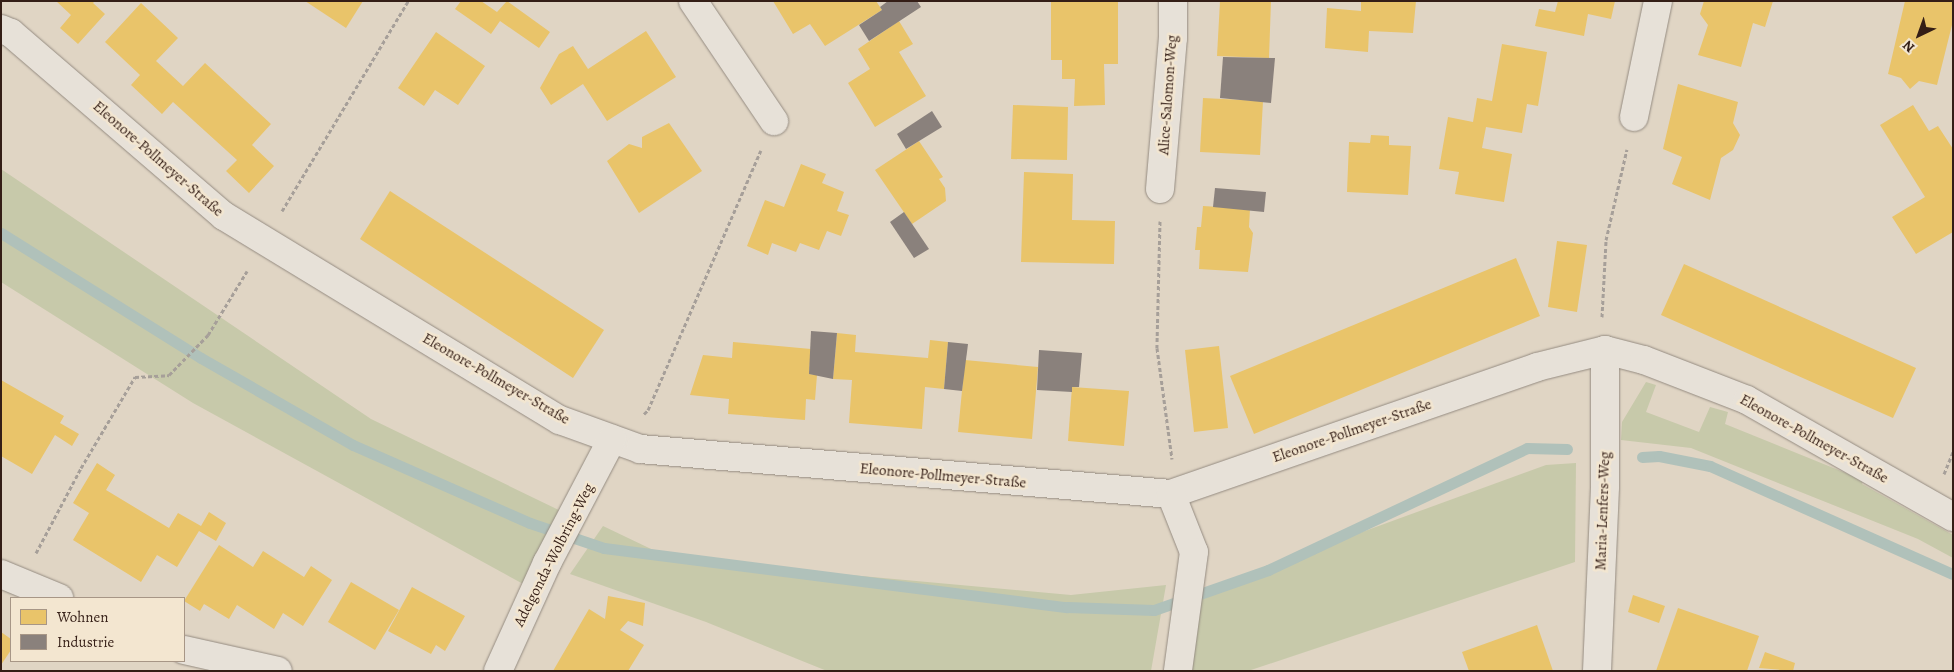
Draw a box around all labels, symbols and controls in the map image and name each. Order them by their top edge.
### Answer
north arrow [1894,10,1944,60]
street label: Alice-Salomon-Weg [1155,34,1181,156]
text: N [1898,36,1919,57]
street label: Eleonore-Pollmeyer-Straße [89,97,227,221]
street label: Eleonore-Pollmeyer-Straße [419,329,573,429]
street label: Eleonore-Pollmeyer-Straße [1737,391,1891,487]
street label: Eleonore-Pollmeyer-Straße [1270,395,1434,467]
street label: Maria-Lenfers-Weg [1592,451,1614,571]
street label: Eleonore-Pollmeyer-Straße [859,460,1027,492]
street label: Adelgonda-Wolbring-Weg [510,480,598,630]
legend [10,597,185,662]
text: Wohnen [57,607,109,627]
text: Industrie [57,632,114,652]

